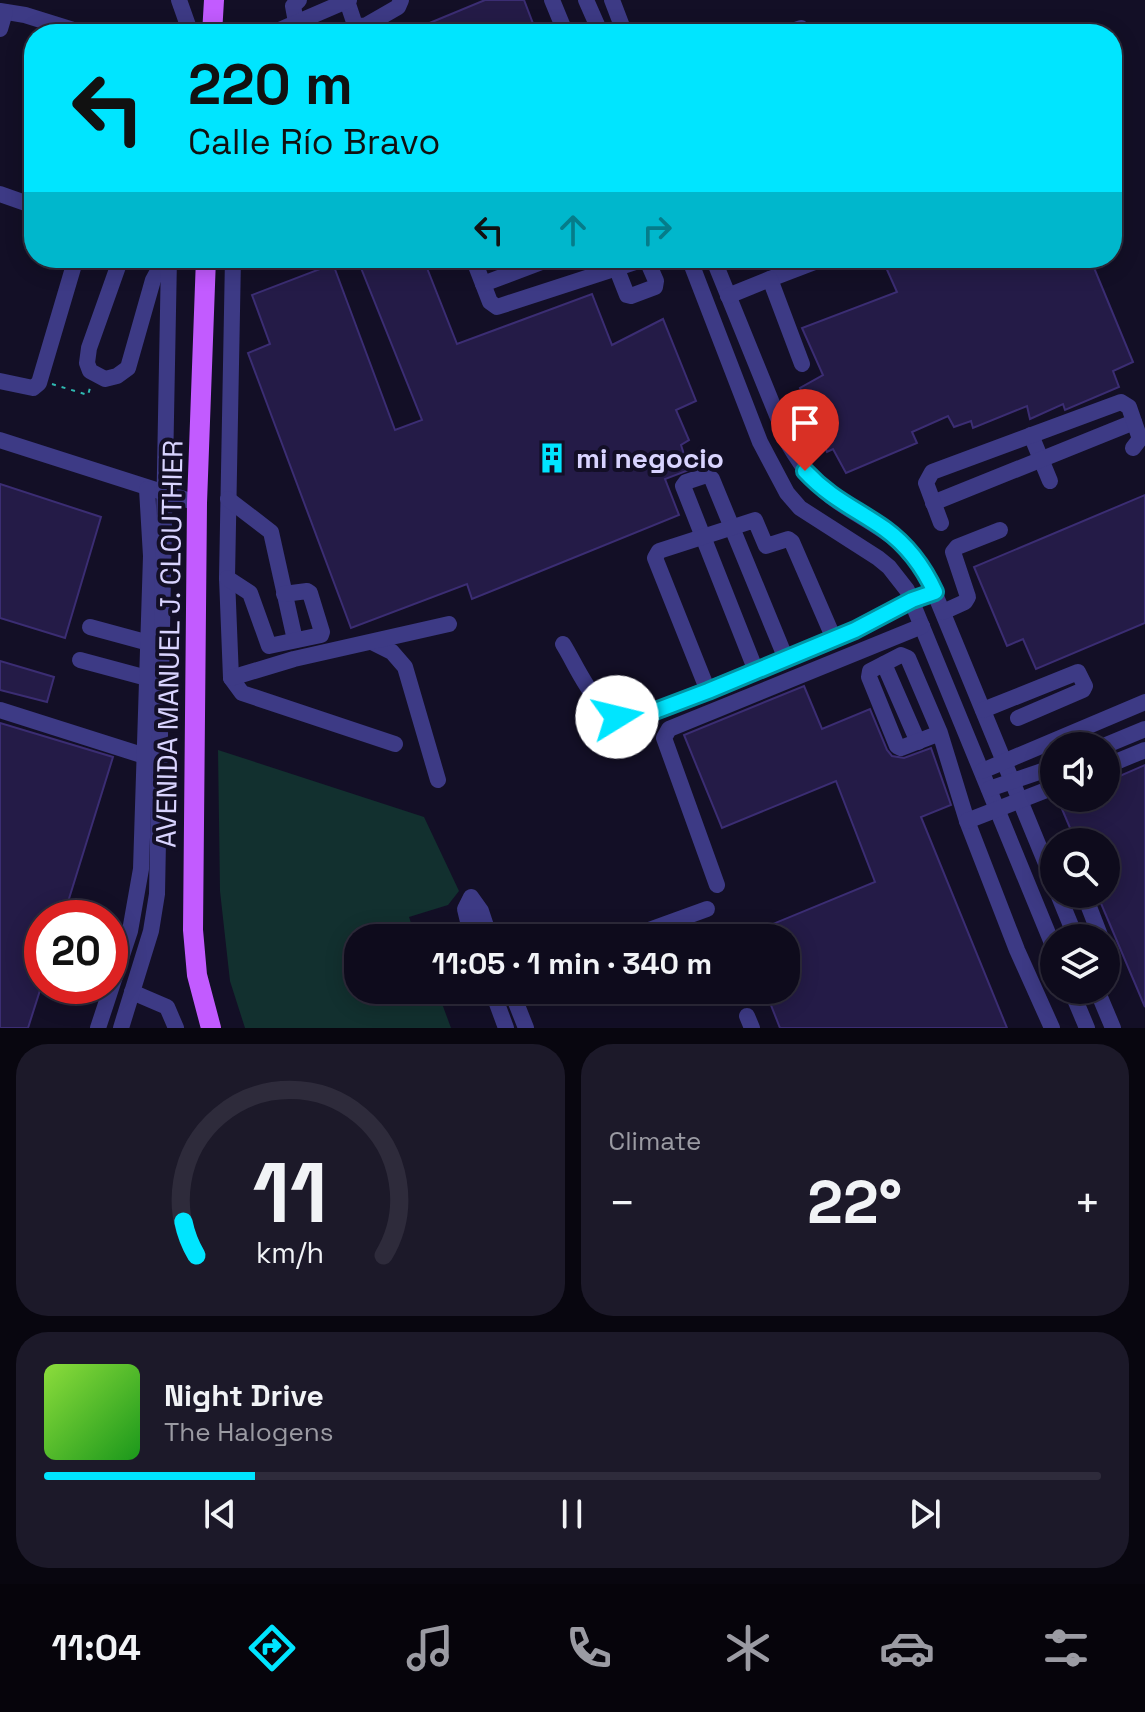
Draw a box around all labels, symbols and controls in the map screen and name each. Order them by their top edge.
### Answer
text: 220 m [188,49,353,120]
icon: left [56,56,160,160]
text: Calle Río Bravo [188,119,440,165]
icon: left [467,208,511,252]
icon: ahead [551,208,595,252]
icon: right [635,208,679,252]
pin [771,389,839,471]
icon: arrive [783,401,827,445]
street label: AVENIDA MANUEL J. CLOUTHIER [147,440,191,848]
place label: mi negocio [576,440,724,476]
building icon: mi negocio [535,441,569,475]
position arrow [575,675,659,759]
map controls [1040,732,1120,1004]
button: sound [1040,732,1120,812]
button: search [1040,828,1120,908]
speed limit sign: 20 [24,900,128,1004]
button: layers [1040,924,1120,1004]
text: 11:05 · 1 min · 340 m [432,944,712,983]
text: Climate [609,1124,701,1158]
text: 11 [253,1140,328,1246]
text: 22° [807,1164,902,1241]
text: − [609,1175,636,1231]
text: + [1074,1175,1101,1231]
text: km/h [256,1235,324,1271]
text: Night Drive [164,1376,324,1415]
text: The Halogens [164,1415,333,1449]
icon: previous [198,1492,242,1536]
icon: pause [550,1492,594,1536]
icon: next [903,1492,947,1536]
icon: directions [244,1620,300,1676]
icon: music [402,1620,458,1676]
icon: phone [561,1620,617,1676]
icon: climate [720,1620,776,1676]
icon: car [879,1620,935,1676]
icon: filters [1038,1620,1094,1676]
text: 11:04 [51,1625,141,1671]

